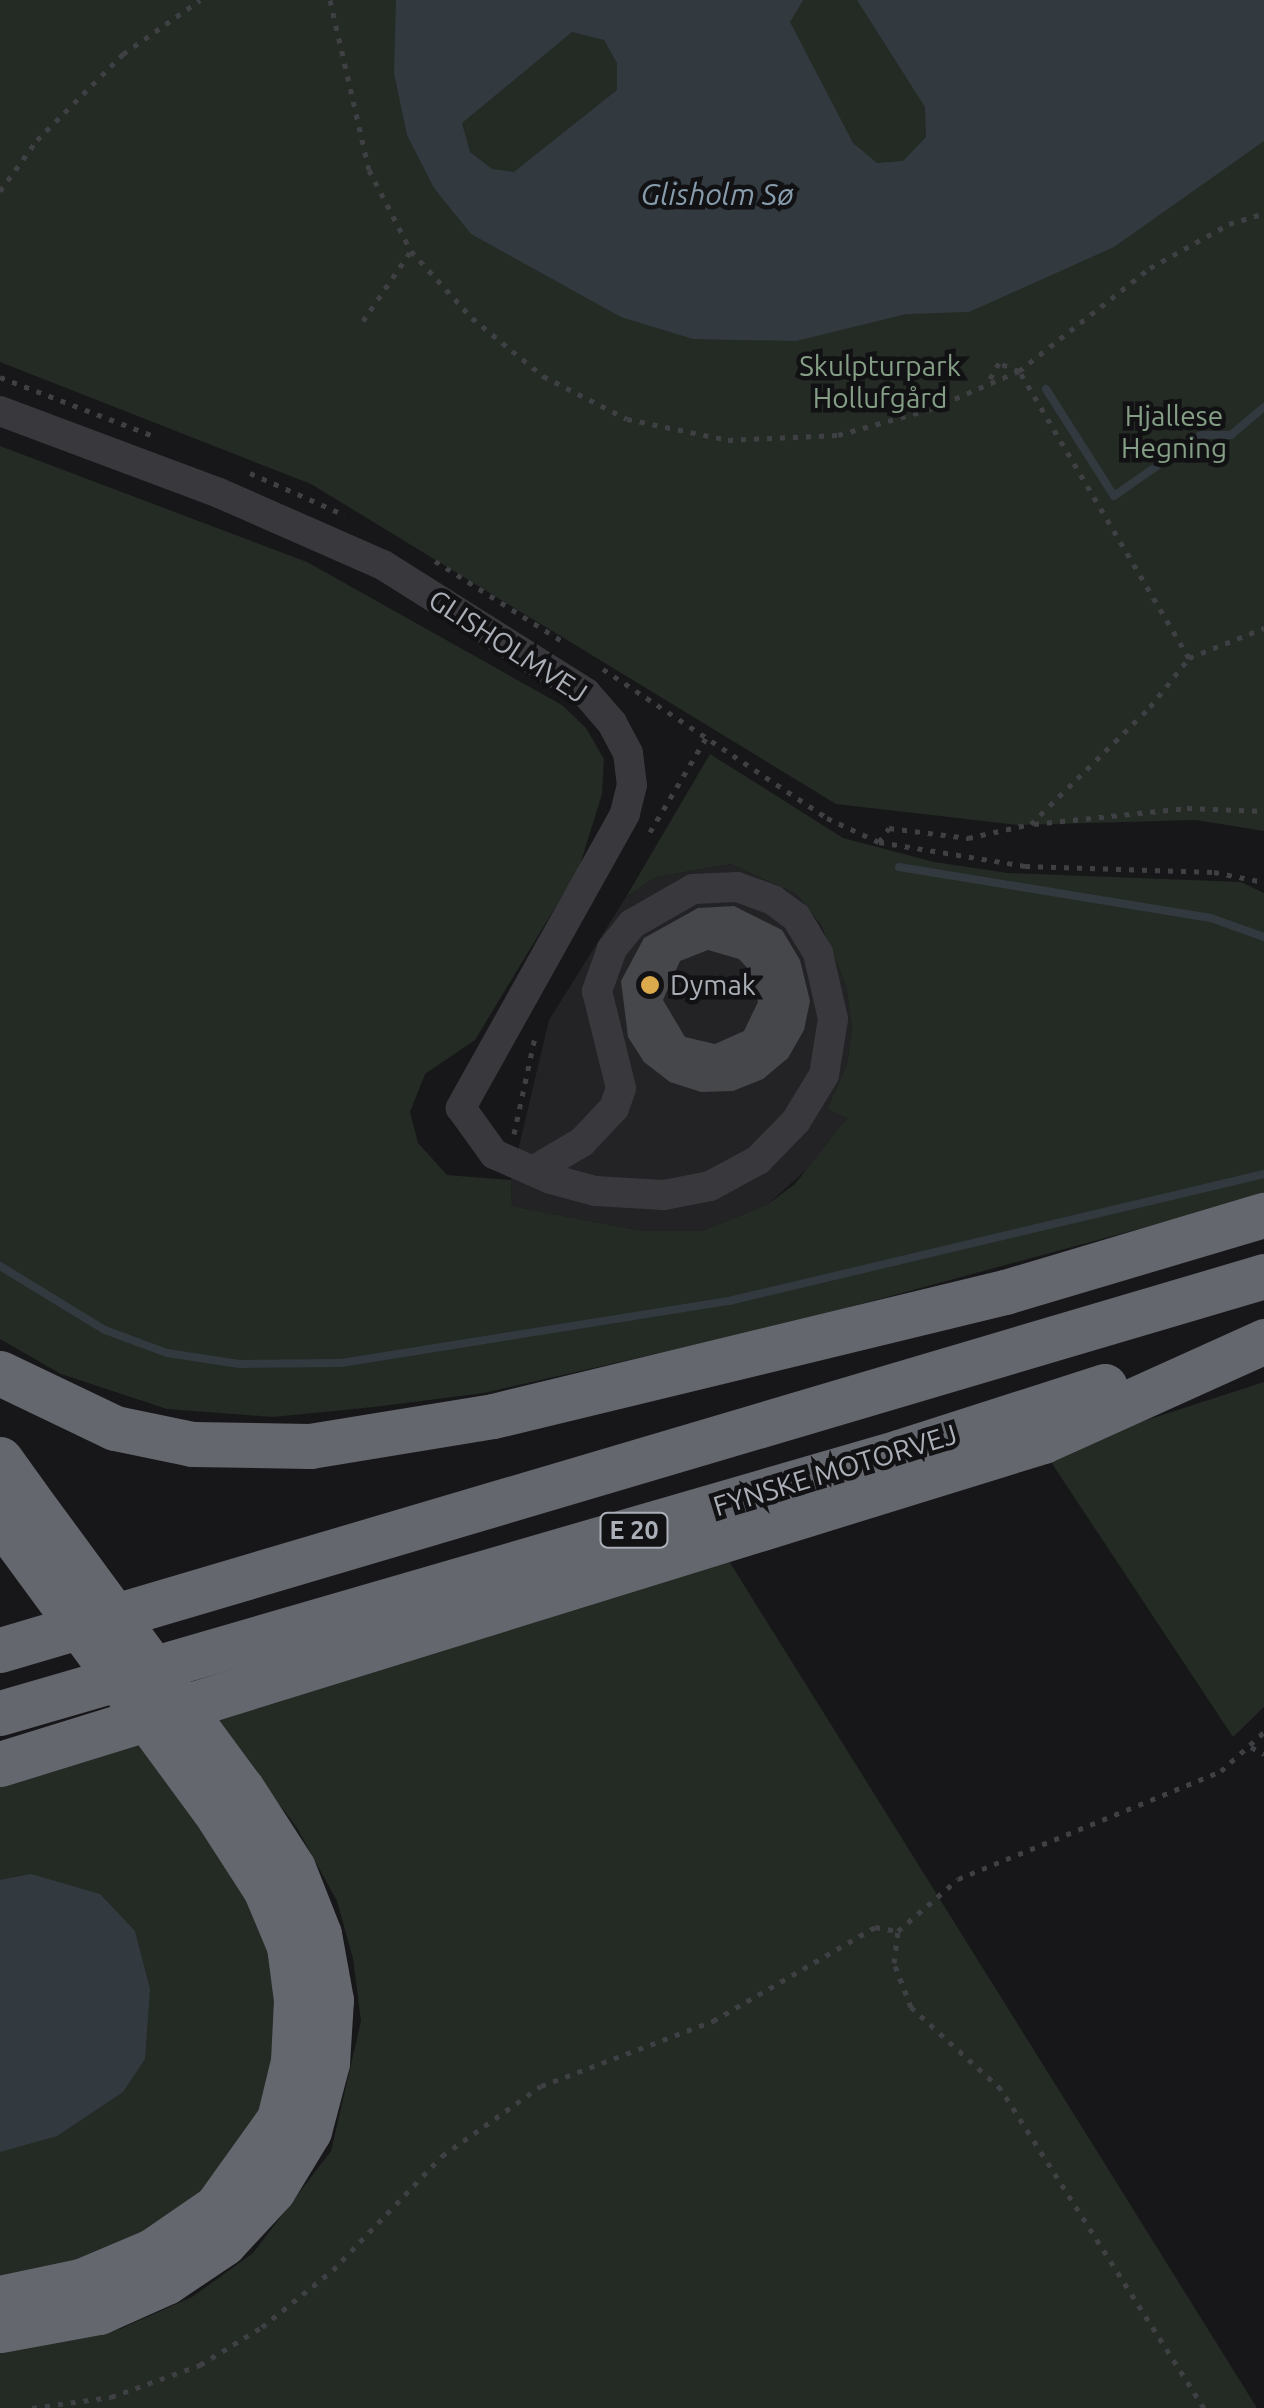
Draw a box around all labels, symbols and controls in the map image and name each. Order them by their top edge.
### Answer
water label: Glisholm Sø [641,176,793,212]
park label: Skulpturpark Hollufgård [799,349,961,415]
park label: Hjallese Hegning [1121,399,1227,465]
street label: GLISHOLMVEJ [422,582,594,710]
place label: Dymak [670,968,756,1002]
marker: Dymak [639,974,661,996]
street label: FYNSKE MOTORVEJ [709,1417,961,1523]
road number: E 20 [599,1510,669,1550]

